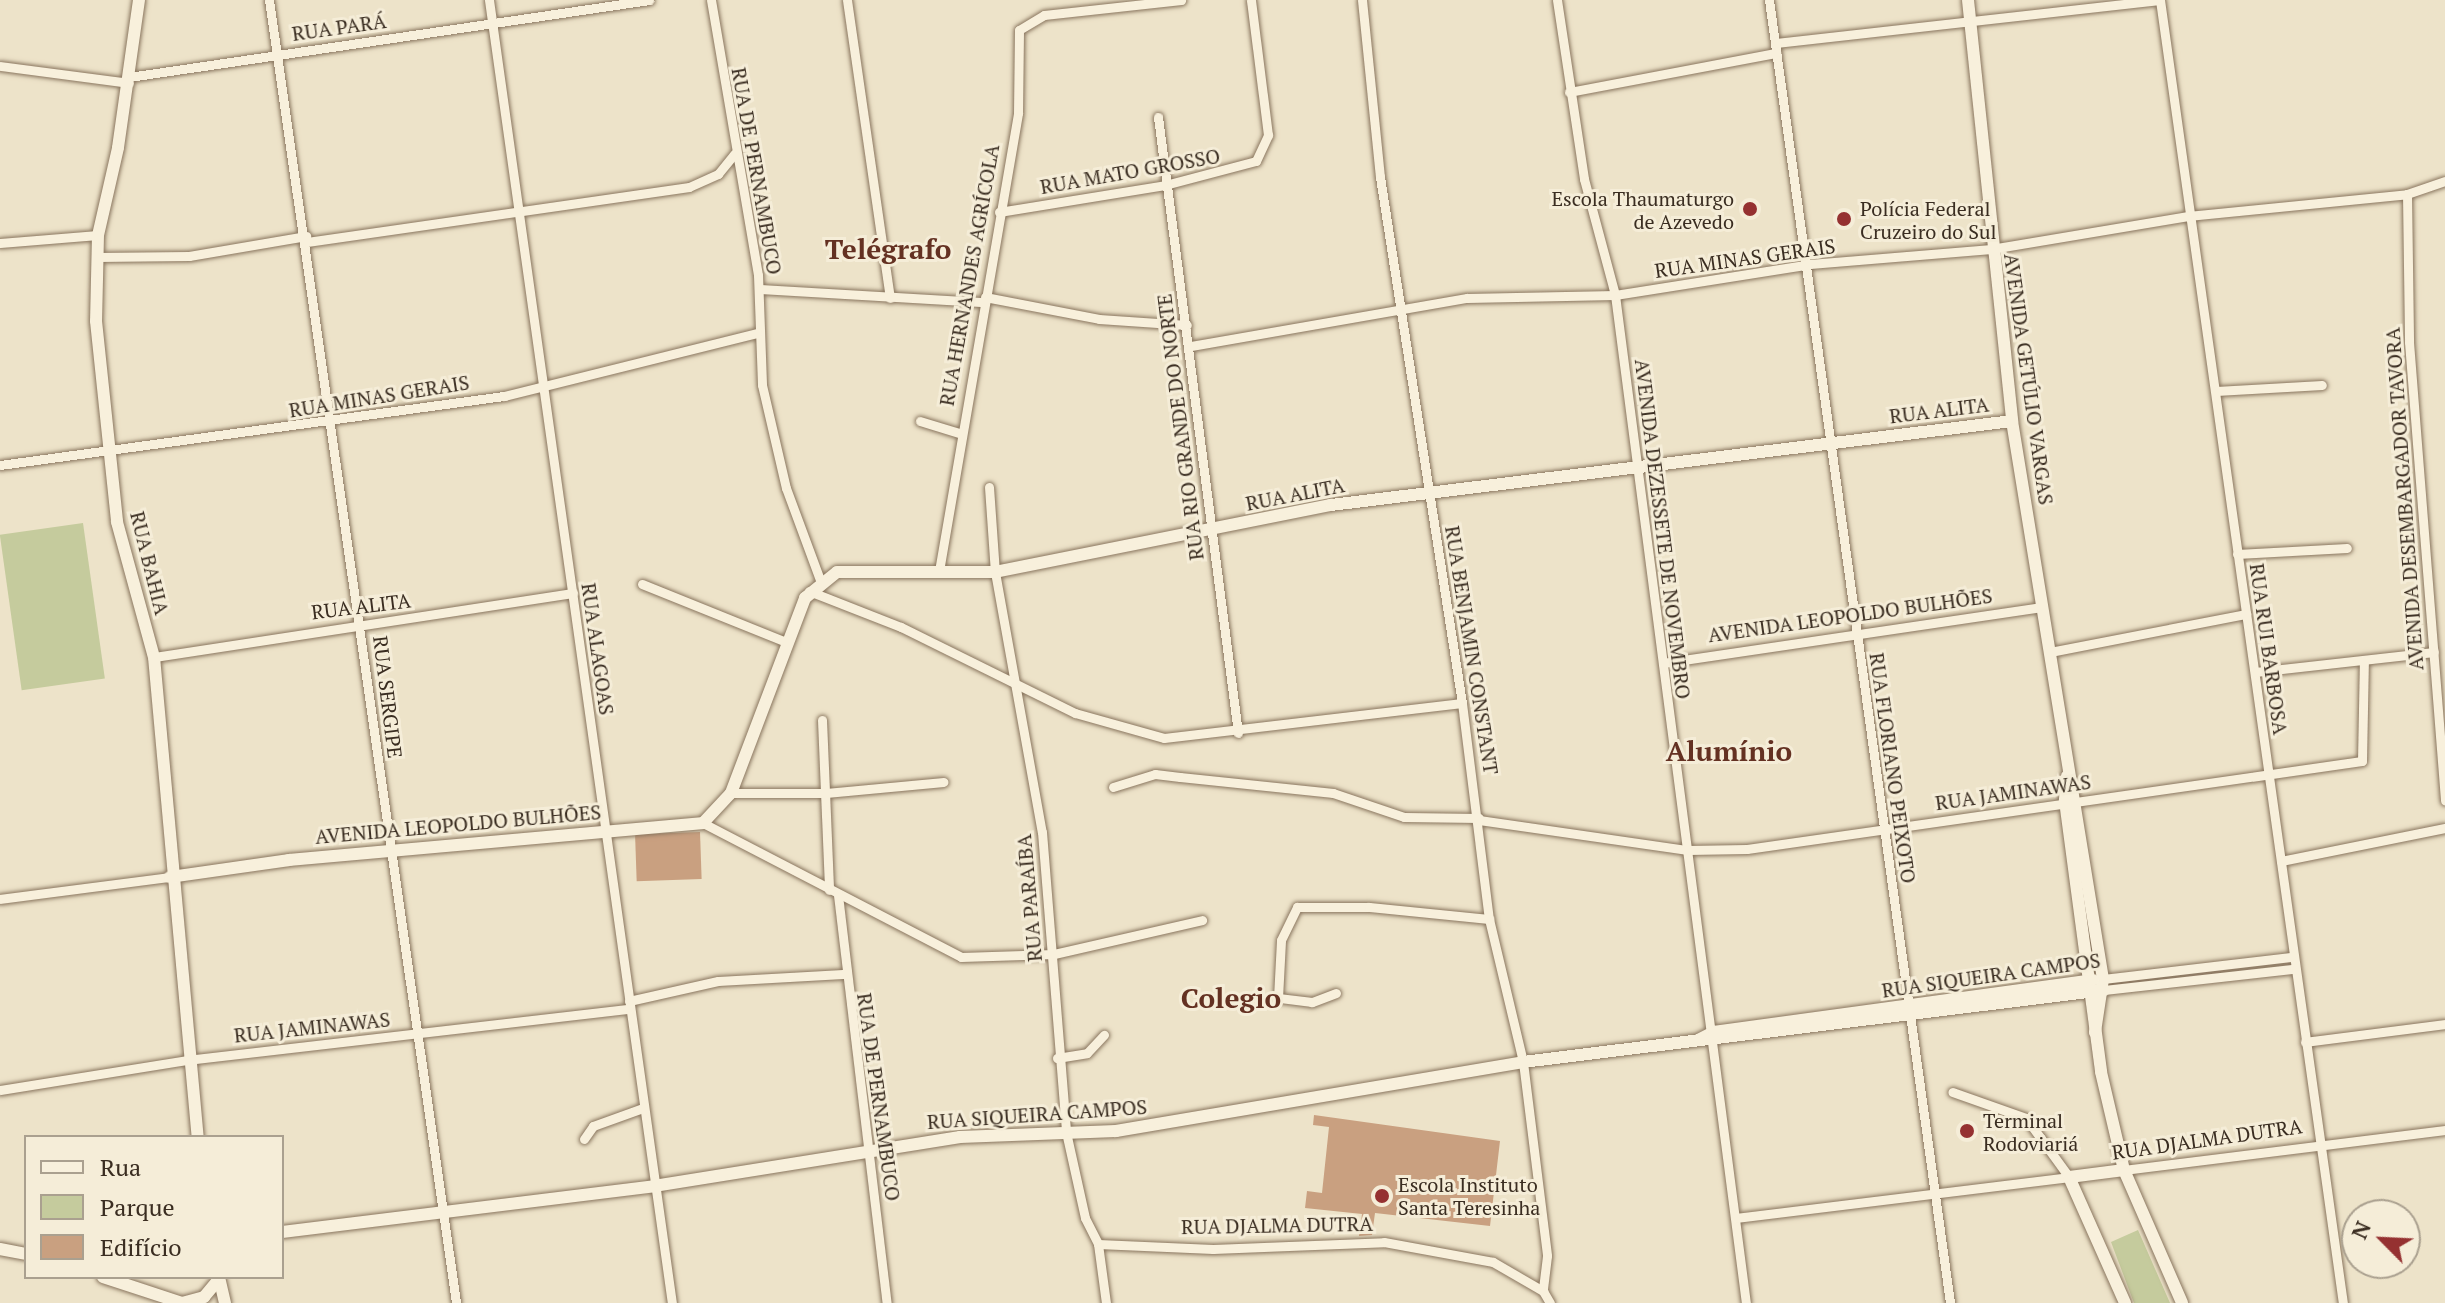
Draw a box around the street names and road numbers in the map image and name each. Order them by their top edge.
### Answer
street label: RUA PARÁ [290,8,388,46]
street label: RUA DE PERNAMBUCO [727,65,787,277]
street label: RUA HERNANDES AGRÍCOLA [934,142,1004,408]
street label: RUA MATO GROSSO [1038,143,1222,199]
street label: RUA MINAS GERAIS [1653,233,1837,283]
street label: AVENIDA GETÚLIO VARGAS [1999,251,2059,507]
street label: RUA RIO GRANDE DO NORTE [1152,292,1208,562]
street label: AVENIDA DESEMBARGADOR TAVORA [2380,326,2428,672]
street label: AVENIDA DEZESSETE DE NOVEMBRO [1630,357,1696,701]
street label: RUA MINAS GERAIS [287,370,471,422]
street label: RUA ALITA [1888,392,1990,428]
street label: RUA ALITA [1243,473,1347,515]
street label: RUA BAHIA [126,509,174,617]
street label: RUA BENJAMIN CONSTANT [1440,524,1504,776]
street label: RUA RUI BARBOSA [2245,562,2293,736]
street label: RUA ALAGOAS [577,581,619,717]
street label: AVENIDA LEOPOLDO BULHÕES [1706,583,1994,647]
street label: RUA ALITA [310,588,412,624]
street label: RUA SERGIPE [369,634,407,760]
street label: RUA FLORIANO PEIXOTO [1865,651,1921,885]
street label: RUA JAMINAWAS [1933,769,2093,815]
street label: AVENIDA LEOPOLDO BULHÕES [314,800,602,848]
street label: RUA PARAÍBA [1011,833,1047,963]
street label: RUA SIQUEIRA CAMPOS [1880,948,2102,1002]
street label: RUA DE PERNAMBUCO [852,991,906,1203]
street label: RUA JAMINAWAS [233,1007,391,1047]
street label: RUA SIQUEIRA CAMPOS [926,1094,1148,1134]
street label: RUA DJALMA DUTRA [2110,1114,2304,1164]
street label: RUA DJALMA DUTRA [1181,1211,1373,1239]

